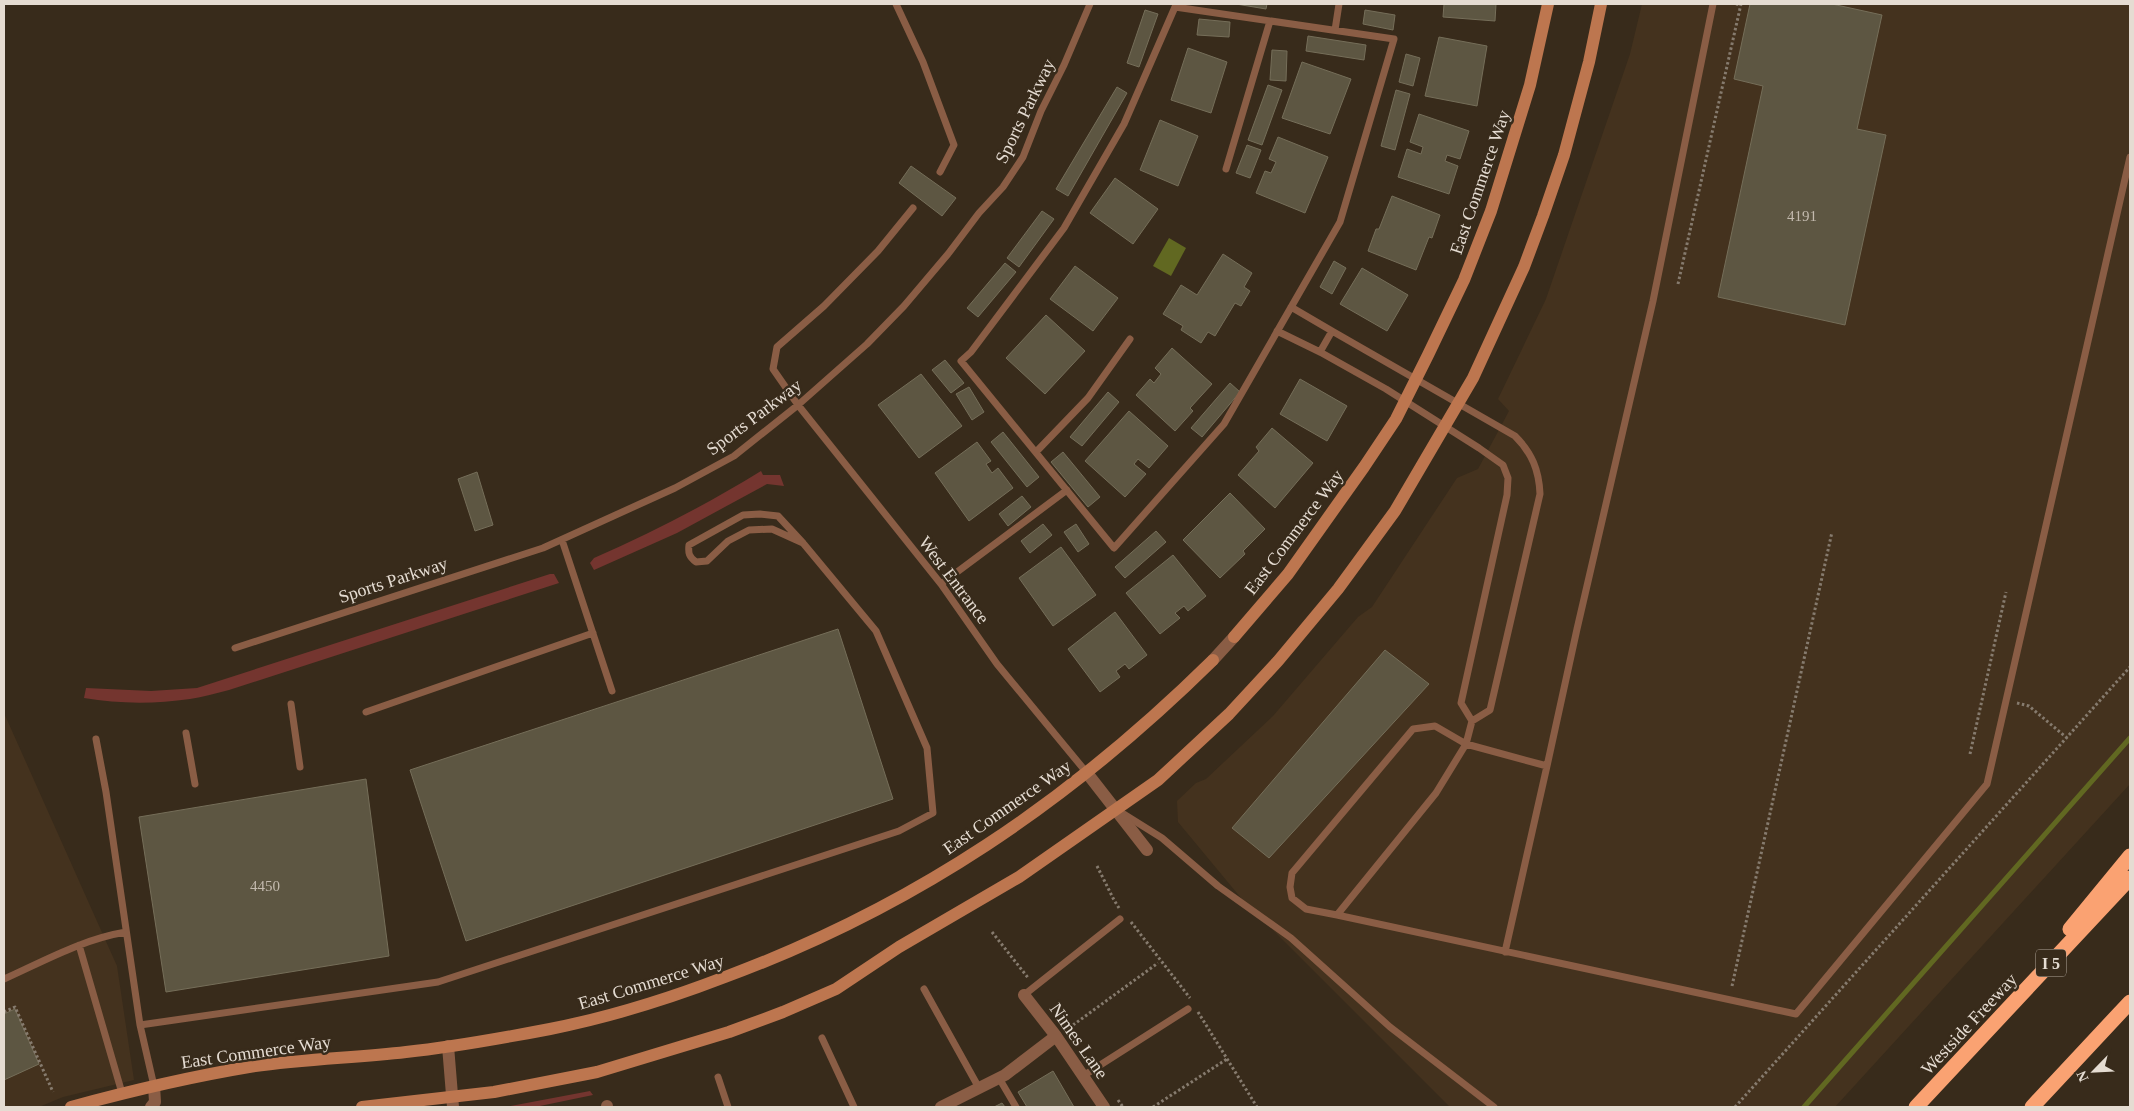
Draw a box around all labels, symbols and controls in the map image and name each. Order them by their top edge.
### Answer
street label: Sports Parkway [991,56,1059,166]
street label: East Commerce Way [1446,107,1514,257]
house number: 4191 [1787,208,1817,224]
street label: Sports Parkway [703,375,805,459]
street label: East Commerce Way [1241,466,1347,598]
street label: West Entrance [915,532,993,628]
street label: Sports Parkway [336,553,450,607]
street label: East Commerce Way [939,755,1075,859]
house number: 4450 [250,878,280,894]
street label: East Commerce Way [576,950,726,1014]
road number: I 5 [2036,950,2066,976]
street label: Westside Freeway [1917,969,2021,1079]
street label: Nimes Lane [1046,999,1112,1083]
street label: East Commerce Way [180,1032,332,1072]
north arrow [2069,1046,2119,1096]
text: N [2074,1068,2091,1084]

